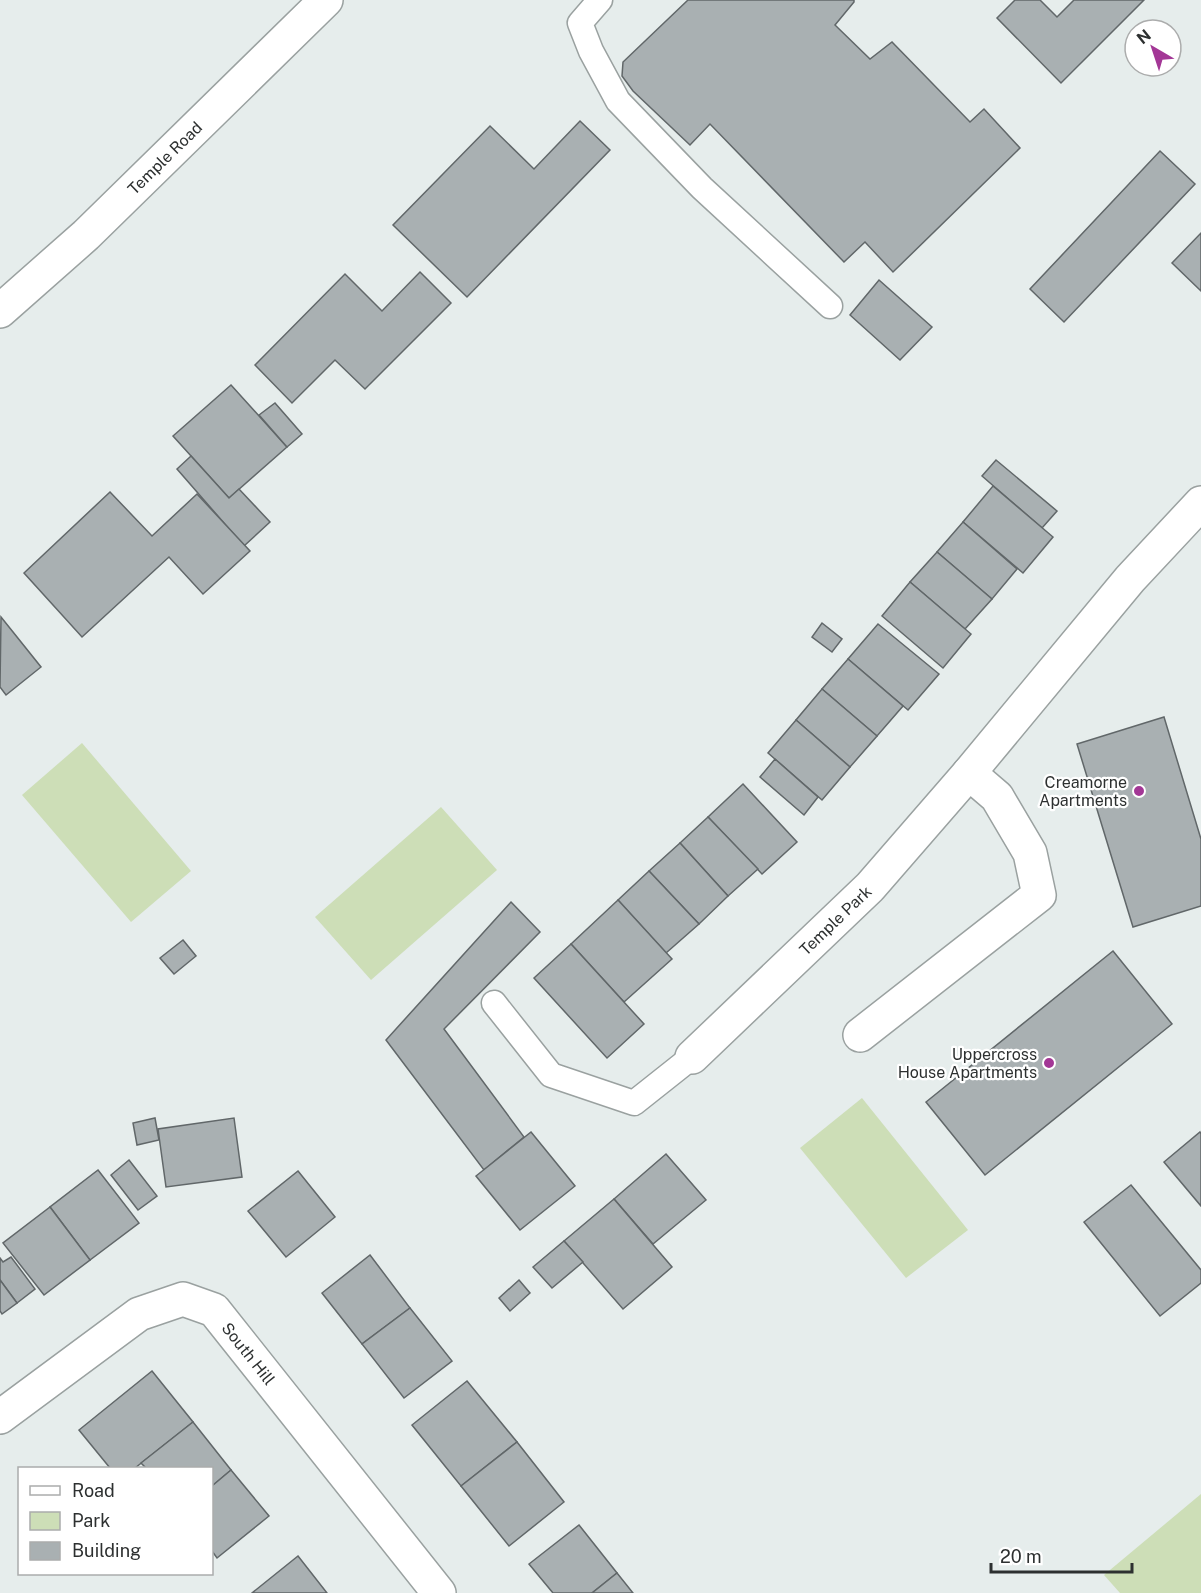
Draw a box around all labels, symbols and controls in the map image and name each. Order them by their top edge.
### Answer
north arrow [1123,18,1183,78]
text: N [1133,25,1155,48]
street label: Temple Road [124,117,206,198]
place label: Creamorne Apartments [1039,773,1127,810]
marker: Creamorne Apartments [1132,784,1146,798]
street label: Temple Park [795,881,875,959]
place label: Uppercross House Apartments [898,1045,1037,1082]
marker: Uppercross House Apartments [1042,1056,1056,1070]
street label: South Hill [218,1319,279,1389]
legend [18,1467,213,1575]
text: Road [72,1480,115,1501]
text: Park [72,1510,110,1531]
scale bar [991,1536,1132,1574]
text: Building [72,1540,141,1561]
text: 20 m [1000,1546,1042,1567]

